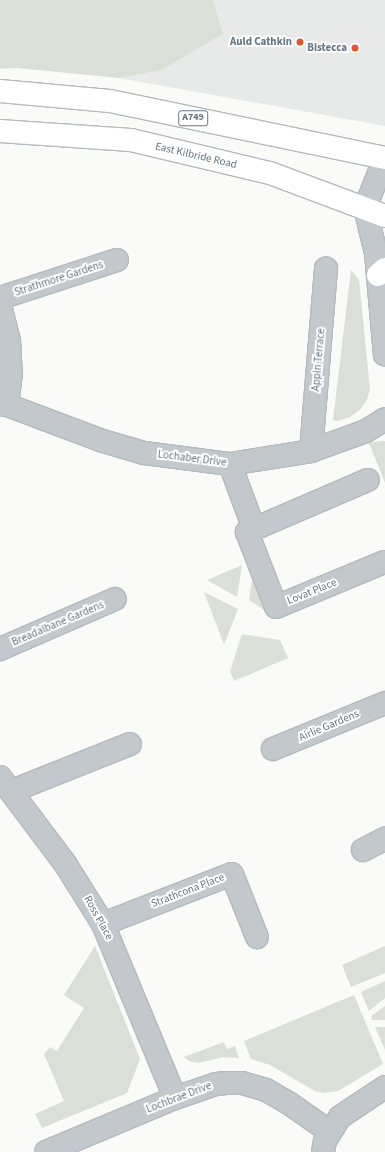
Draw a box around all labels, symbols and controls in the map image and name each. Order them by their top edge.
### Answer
place label: Auld Cathkin [230,35,292,49]
marker: Auld Cathkin [295,37,305,47]
place label: Bistecca [307,41,347,55]
marker: Bistecca [350,43,360,53]
road number: A749 [178,110,208,126]
street label: East Kilbride Road [154,140,238,172]
street label: Strathmore Gardens [13,258,105,300]
street label: Appin Terrace [310,328,328,392]
street label: Lochaber Drive [157,448,227,470]
street label: Lovat Place [285,576,339,608]
street label: Breadalbane Gardens [10,599,106,649]
street label: Airlie Gardens [297,707,361,745]
street label: Strathcona Place [150,871,226,911]
street label: Ross Place [81,894,115,942]
street label: Lochbrae Drive [144,1080,214,1116]

